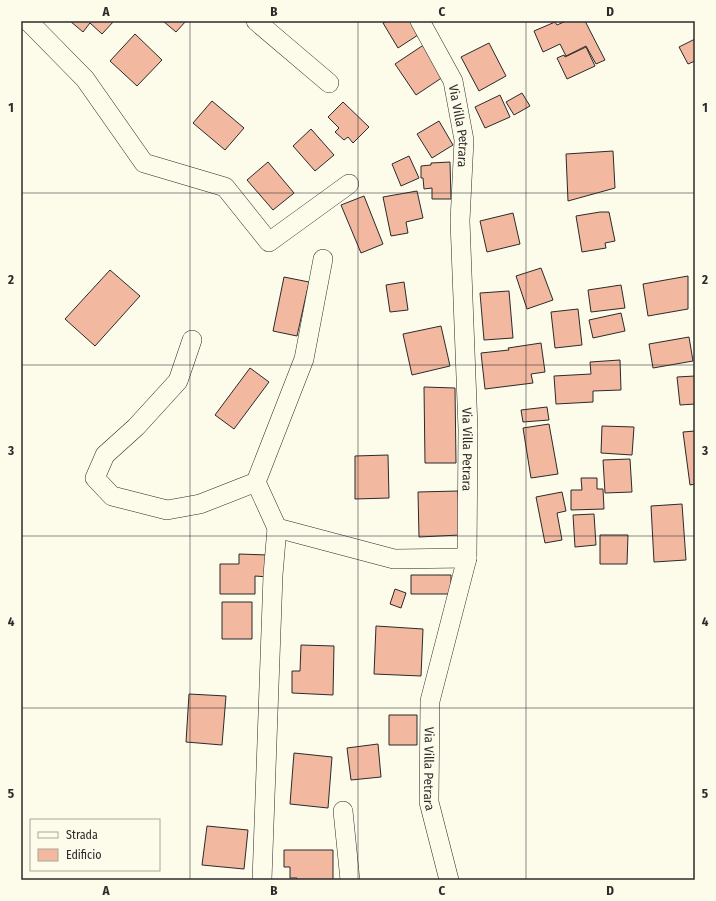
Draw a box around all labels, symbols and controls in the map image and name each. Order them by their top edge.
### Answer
text: A [101,4,110,19]
text: B [270,4,278,19]
text: C [439,4,446,19]
text: D [606,4,614,19]
street label: Via Villa Petrara [446,83,472,168]
text: 1 [8,100,14,115]
text: 1 [702,100,708,115]
text: 2 [7,272,14,287]
text: 2 [701,272,708,287]
street label: Via Villa Petrara [460,407,476,491]
text: 3 [7,443,14,458]
text: 3 [701,443,708,458]
text: 4 [8,614,15,629]
text: 4 [702,614,709,629]
street label: Via Villa Petrara [421,727,438,812]
text: 5 [8,786,14,801]
text: 5 [702,786,708,801]
legend [30,819,160,871]
text: Strada [66,828,98,842]
text: Edificio [66,848,102,862]
text: A [101,883,110,898]
text: B [270,883,278,898]
text: C [439,883,446,898]
text: D [606,883,614,898]

